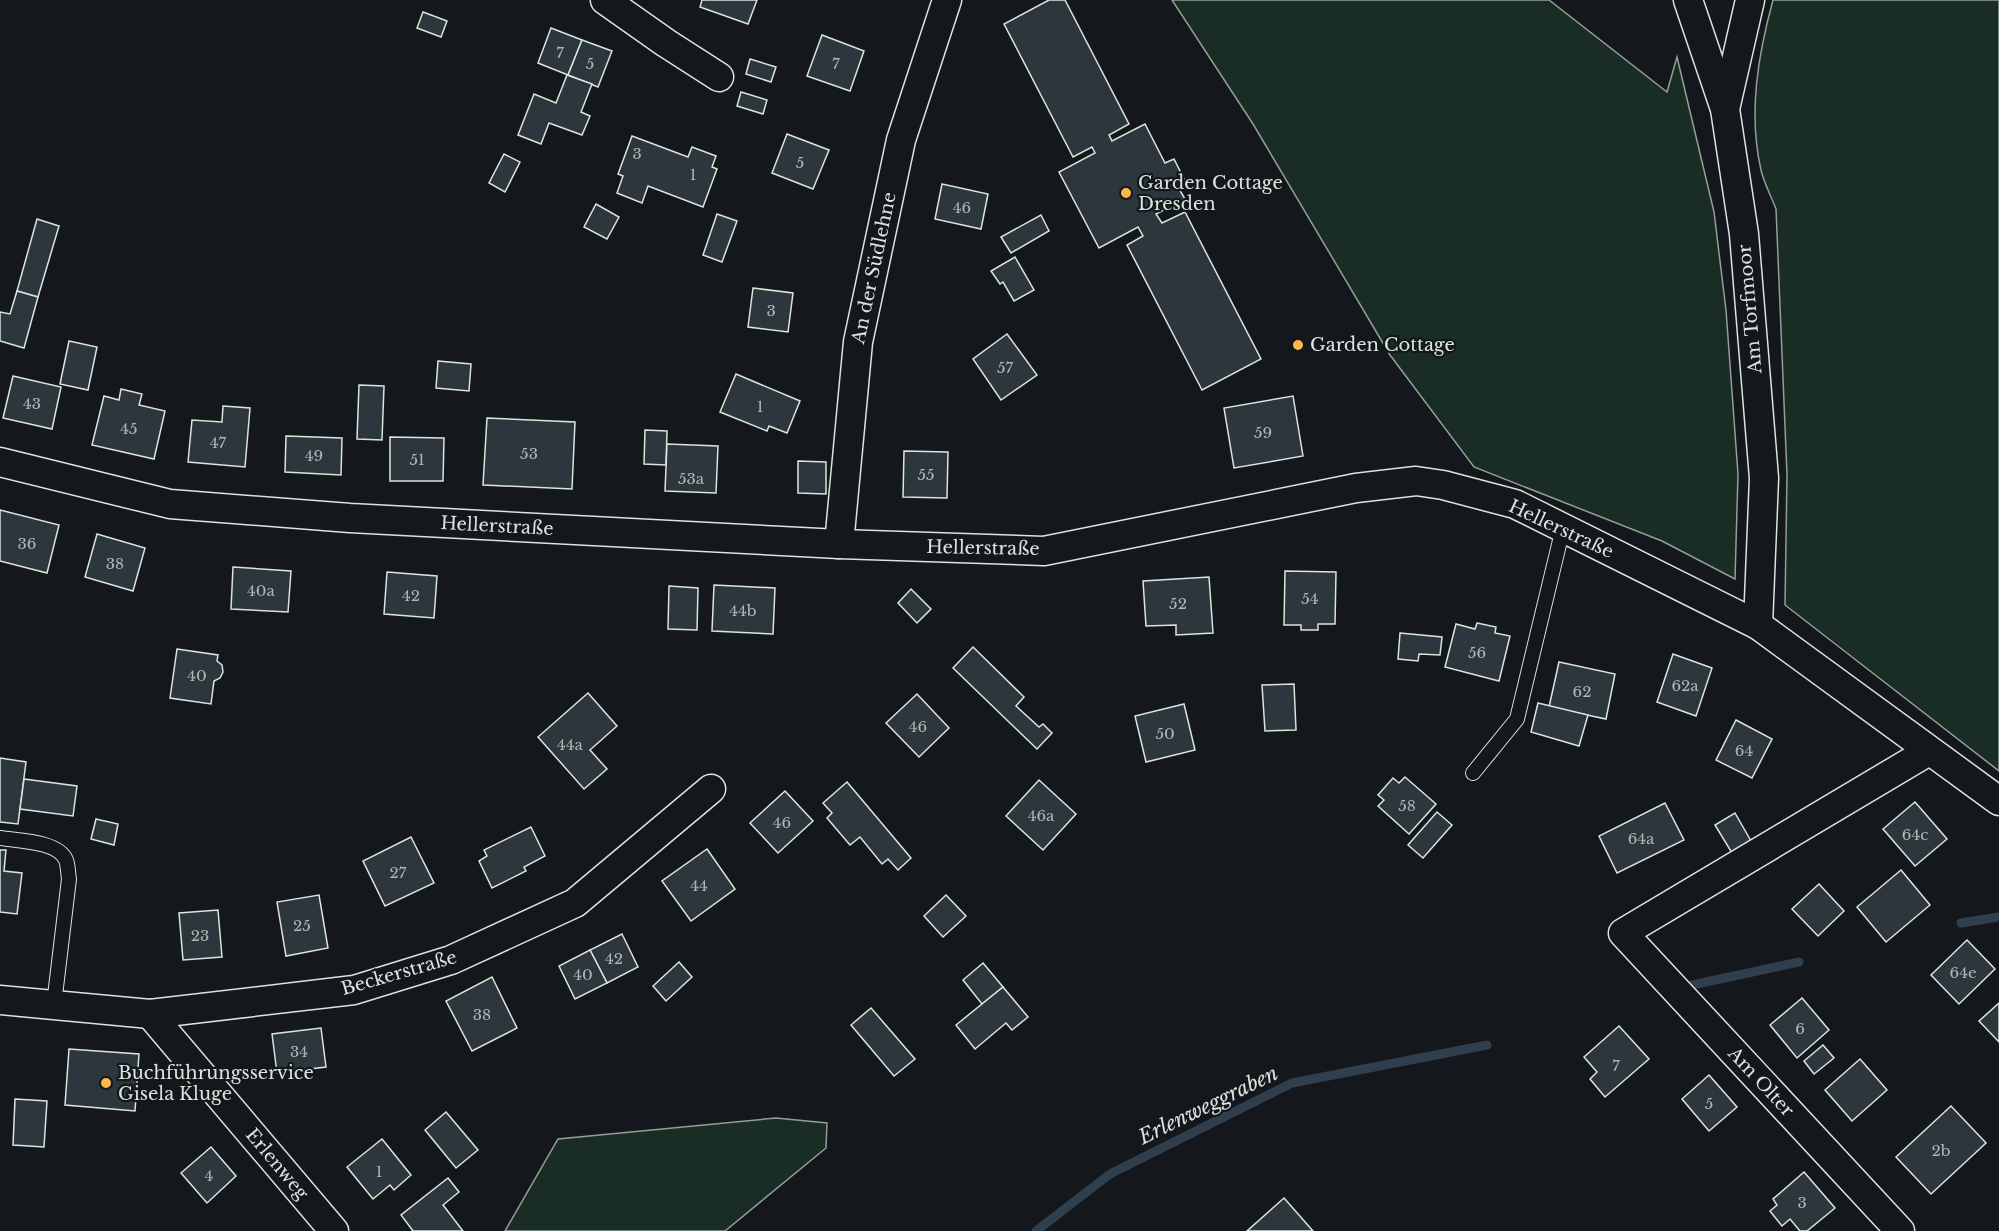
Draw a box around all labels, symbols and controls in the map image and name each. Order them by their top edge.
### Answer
house number: 7 [556,43,564,62]
house number: 5 [586,54,594,73]
house number: 7 [832,54,840,73]
house number: 3 [632,144,642,163]
house number: 5 [796,153,804,172]
house number: 1 [690,165,696,184]
place label: Garden Cottage Dresden [1138,172,1283,215]
marker: Garden Cottage Dresden [1119,186,1133,200]
street label: An der Südlehne [847,190,901,347]
house number: 46 [953,198,971,217]
street label: Am Torfmoor [1733,243,1767,375]
house number: 3 [766,301,776,320]
place label: Garden Cottage [1310,334,1455,356]
marker: Garden Cottage [1291,338,1305,352]
house number: 57 [997,358,1013,377]
house number: 43 [23,394,41,413]
house number: 1 [757,397,763,416]
house number: 45 [120,419,138,438]
house number: 59 [1254,423,1272,442]
house number: 47 [210,433,227,452]
house number: 53 [520,444,538,463]
house number: 49 [305,446,323,465]
house number: 51 [409,450,425,469]
house number: 55 [917,465,935,484]
house number: 53a [678,469,705,488]
street label: Hellerstraße [1505,495,1617,563]
street label: Hellerstraße [440,512,554,540]
house number: 36 [18,534,36,553]
street label: Hellerstraße [926,536,1040,560]
house number: 38 [106,554,124,573]
house number: 40a [247,581,276,600]
house number: 42 [402,586,420,605]
house number: 54 [1301,589,1319,608]
house number: 52 [1169,594,1187,613]
house number: 44b [729,601,757,620]
house number: 56 [1468,643,1486,662]
house number: 40 [187,666,207,685]
house number: 62a [1671,676,1699,695]
house number: 62 [1573,682,1591,701]
house number: 46 [909,717,927,736]
house number: 50 [1155,724,1175,743]
house number: 44a [557,735,584,754]
house number: 64 [1735,741,1753,760]
house number: 58 [1398,796,1416,815]
house number: 46a [1028,806,1055,825]
house number: 46 [773,813,791,832]
house number: 64c [1902,825,1928,844]
house number: 64a [1628,829,1655,848]
house number: 27 [390,863,407,882]
house number: 44 [690,876,708,895]
house number: 25 [293,916,311,935]
house number: 23 [191,926,209,945]
street label: Beckerstraße [339,946,459,1000]
house number: 42 [605,949,623,968]
house number: 64e [1949,963,1977,982]
house number: 40 [573,965,593,984]
house number: 38 [473,1005,491,1024]
house number: 6 [1795,1019,1805,1038]
house number: 34 [290,1042,308,1061]
street label: Am Olter [1723,1042,1799,1122]
house number: 7 [1612,1056,1620,1075]
water label: Erlenweggraben [1133,1061,1282,1150]
place label: Buchführungsservice Gisela Kluge [118,1062,314,1105]
marker: Buchführungsservice Gisela Kluge [99,1076,113,1090]
house number: 5 [1705,1094,1713,1113]
street label: Erlenweg [241,1124,313,1204]
house number: 2b [1931,1141,1951,1160]
house number: 1 [376,1162,382,1181]
house number: 4 [205,1166,213,1185]
house number: 3 [1797,1193,1807,1212]

